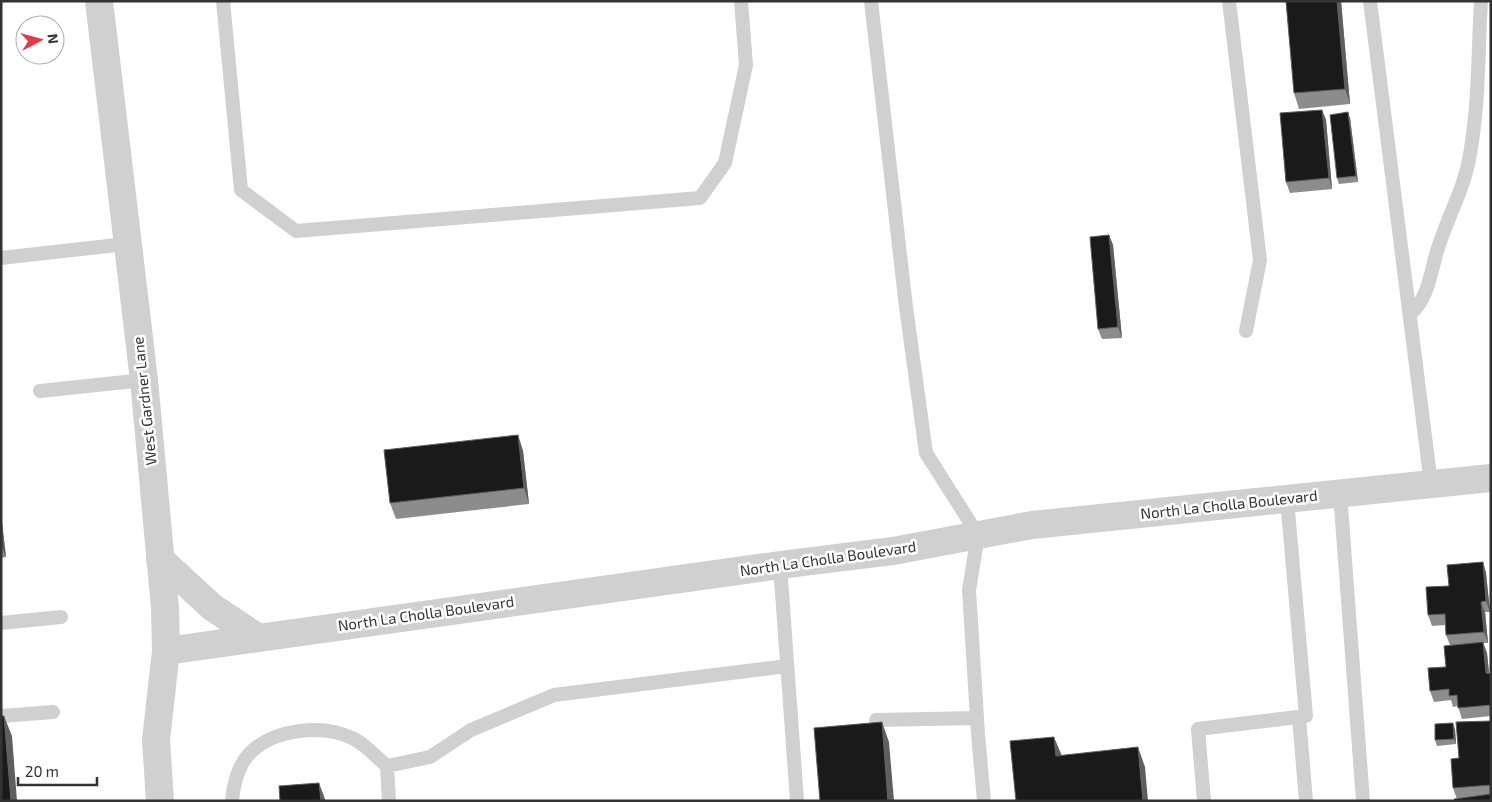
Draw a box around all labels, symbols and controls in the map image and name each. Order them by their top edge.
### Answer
north arrow [15,15,65,65]
text: N [44,33,62,45]
street label: West Gardner Lane [128,336,160,466]
street label: North La Cholla Boulevard [1140,486,1318,522]
street label: North La Cholla Boulevard [739,537,917,579]
street label: North La Cholla Boulevard [337,592,515,634]
scale bar [18,754,96,786]
text: 20 m [25,762,59,780]

